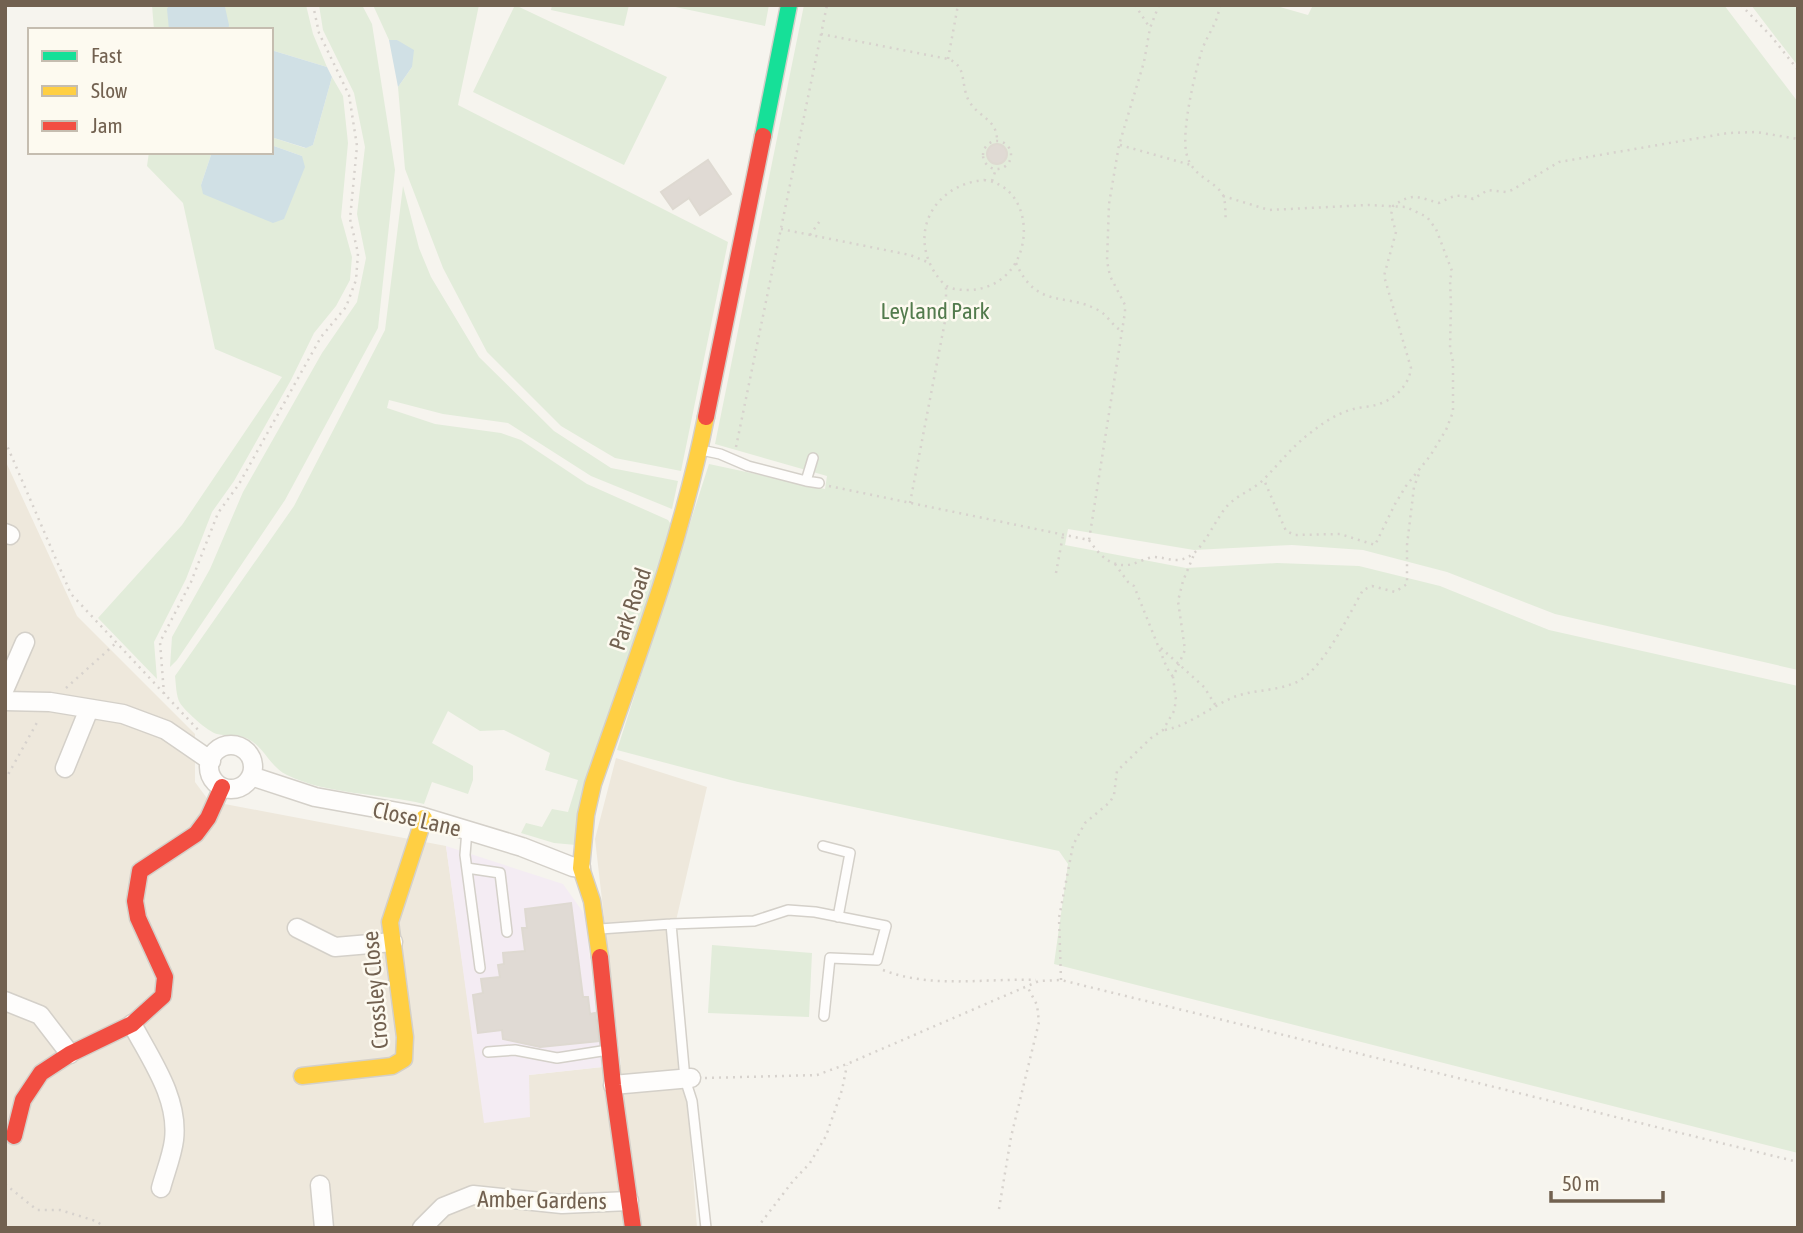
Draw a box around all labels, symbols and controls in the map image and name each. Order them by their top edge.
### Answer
legend [28,28,273,154]
text: Fast [91,43,122,67]
text: Slow [91,78,128,102]
text: Jam [91,113,123,137]
park label: Leyland Park [881,298,990,324]
street label: Park Road [604,564,656,654]
street label: Close Lane [370,796,464,842]
street label: Crossley Close [357,930,393,1050]
scale bar [1551,1160,1663,1204]
text: 50 m [1562,1171,1600,1195]
street label: Amber Gardens [477,1186,607,1214]

